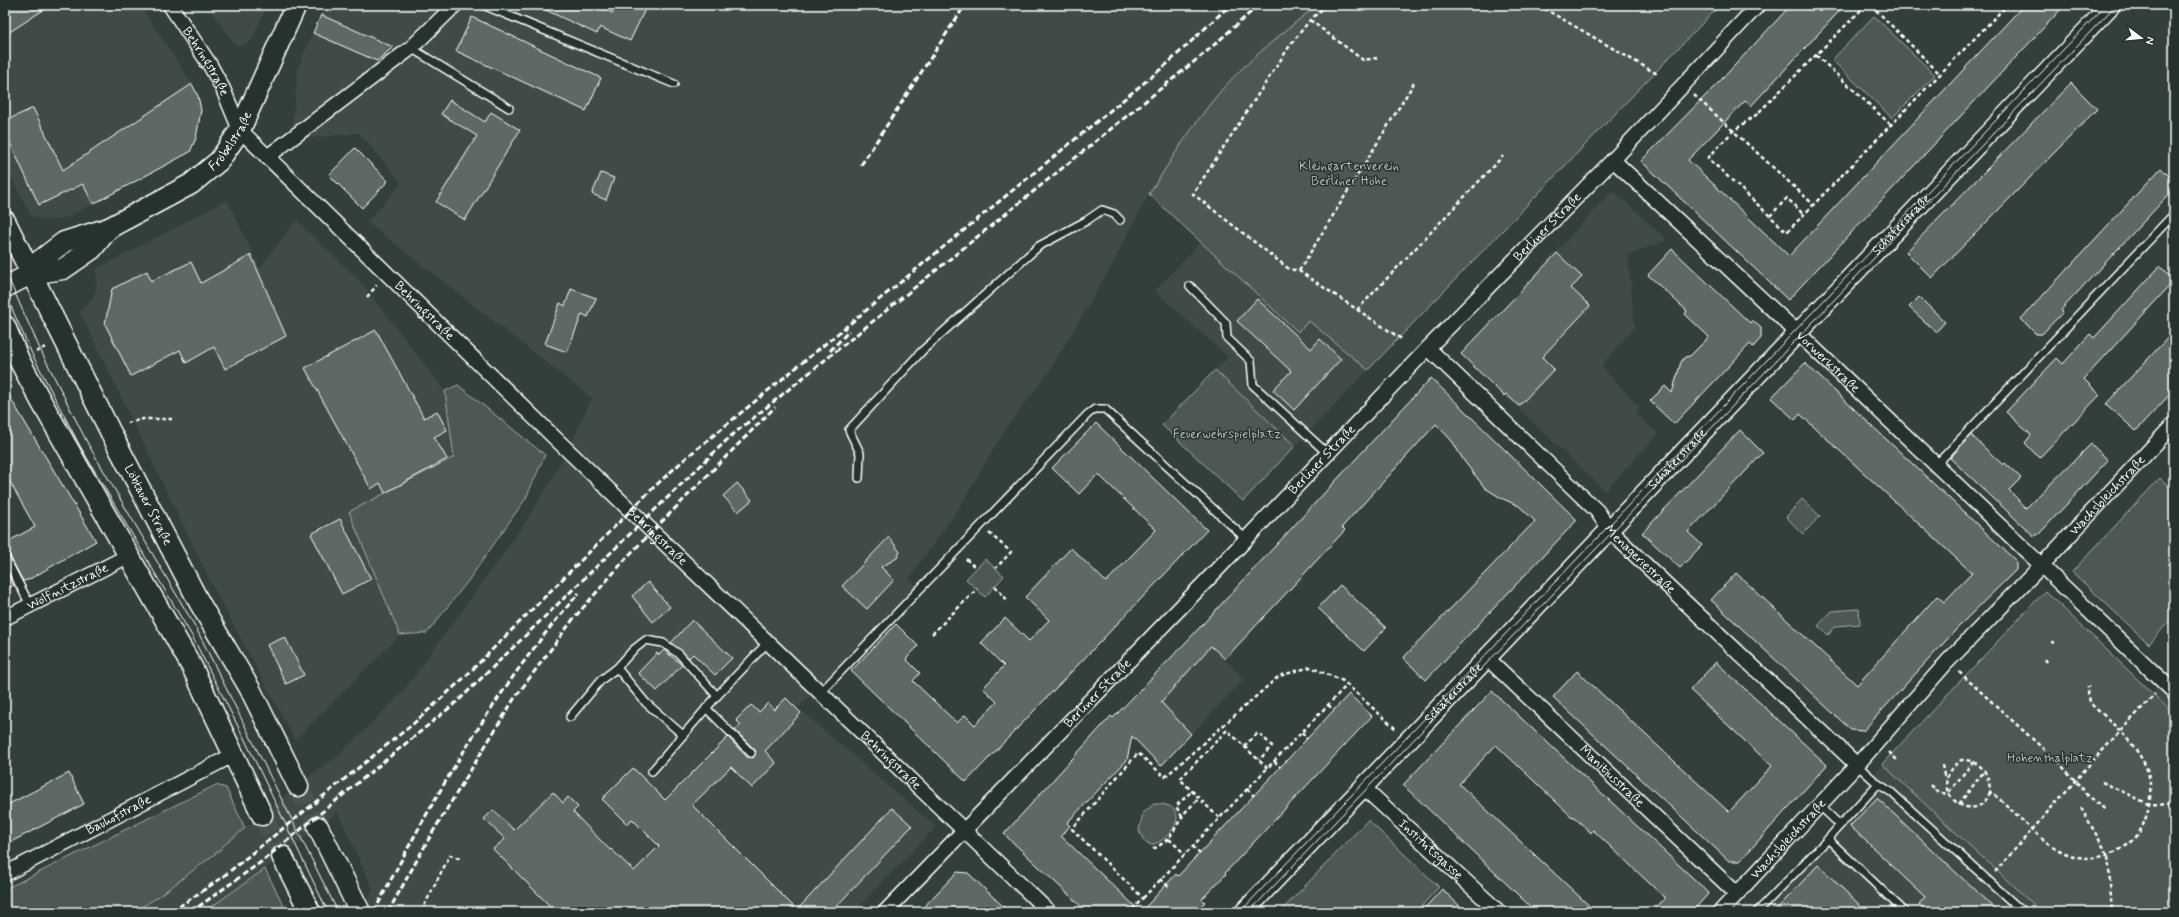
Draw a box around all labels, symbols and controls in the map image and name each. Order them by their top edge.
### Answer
north arrow [2121,18,2161,58]
street label: Behringstraße [178,24,233,98]
text: N [2142,35,2157,46]
street label: Fröbelstraße [205,109,256,175]
park label: Kleingartenverein Berliner Höhe [1299,158,1399,190]
street label: Berliner Straße [1510,189,1585,265]
street label: Schäferstraße [1868,190,1934,259]
street label: Behringstraße [391,277,458,344]
street label: Vorwerkstraße [1792,327,1864,397]
street label: Berliner Straße [1285,421,1359,498]
street label: Schäferstraße [1644,425,1711,493]
park label: Feuerwehrspielplatz [1173,426,1281,443]
street label: Wachsbleichstraße [2066,452,2149,539]
street label: Löbtauer Straße [120,461,176,548]
street label: Behringstraße [623,503,691,569]
street label: Menageriestraße [1601,522,1679,598]
street label: Wölfnitzstraße [24,559,111,614]
street label: Berliner Straße [1060,655,1135,731]
street label: Schäferstraße [1420,659,1487,727]
street label: Behringstraße [857,727,925,794]
street label: Manitiusstraße [1576,741,1648,811]
park label: Hohenthalplatz [2007,750,2093,767]
street label: Bauhofstraße [83,791,154,839]
street label: Wachsbleichstraße [1747,795,1830,883]
street label: Institutsgasse [1395,815,1467,883]

